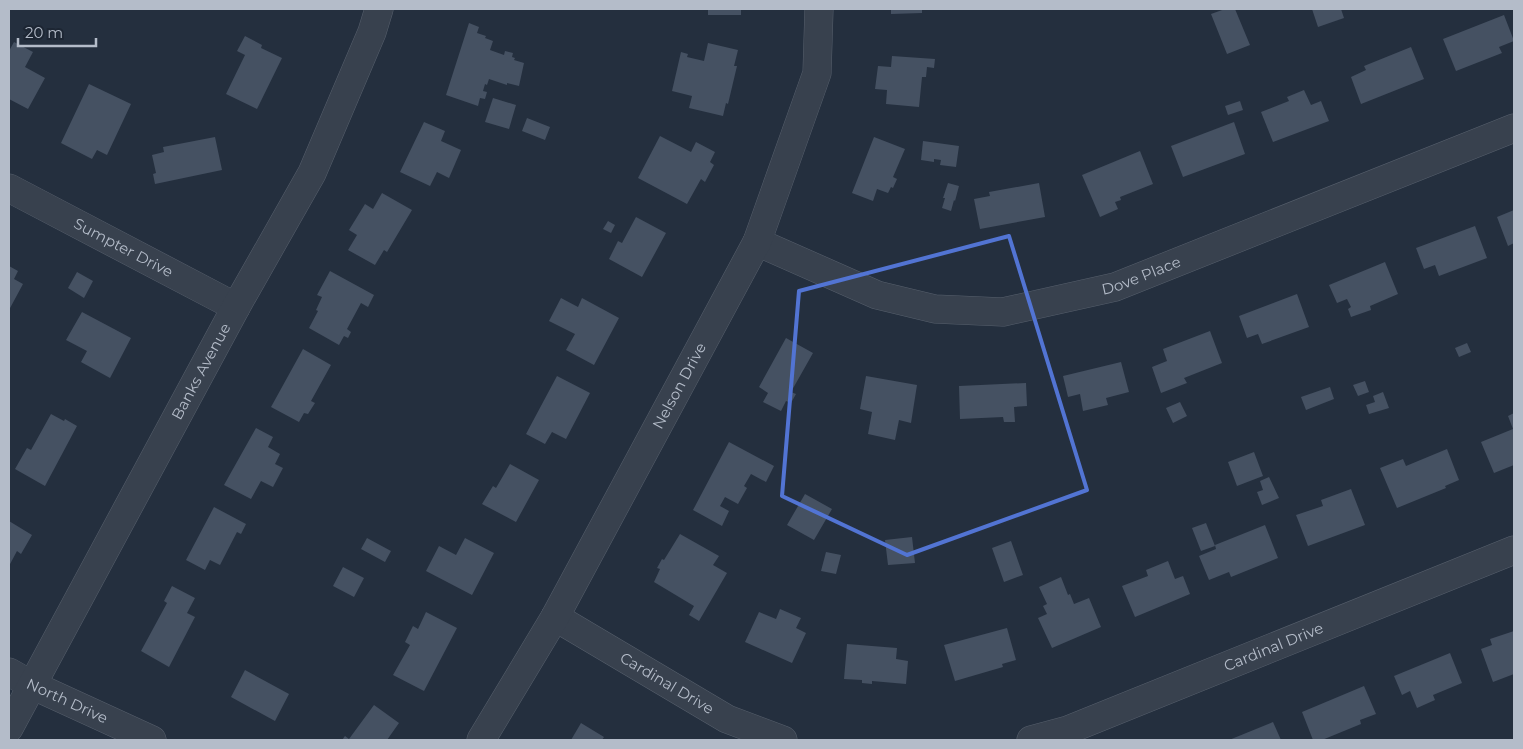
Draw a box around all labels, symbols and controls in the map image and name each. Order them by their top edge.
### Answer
scale bar [18,15,95,47]
text: 20 m [25,23,63,42]
street label: Sumpter Drive [71,214,176,281]
street label: Dove Place [1100,252,1183,299]
street label: Banks Avenue [167,320,235,423]
street label: Nelson Drive [648,339,710,432]
street label: Cardinal Drive [1221,618,1326,675]
street label: Cardinal Drive [617,648,717,718]
street label: North Drive [24,674,111,727]

